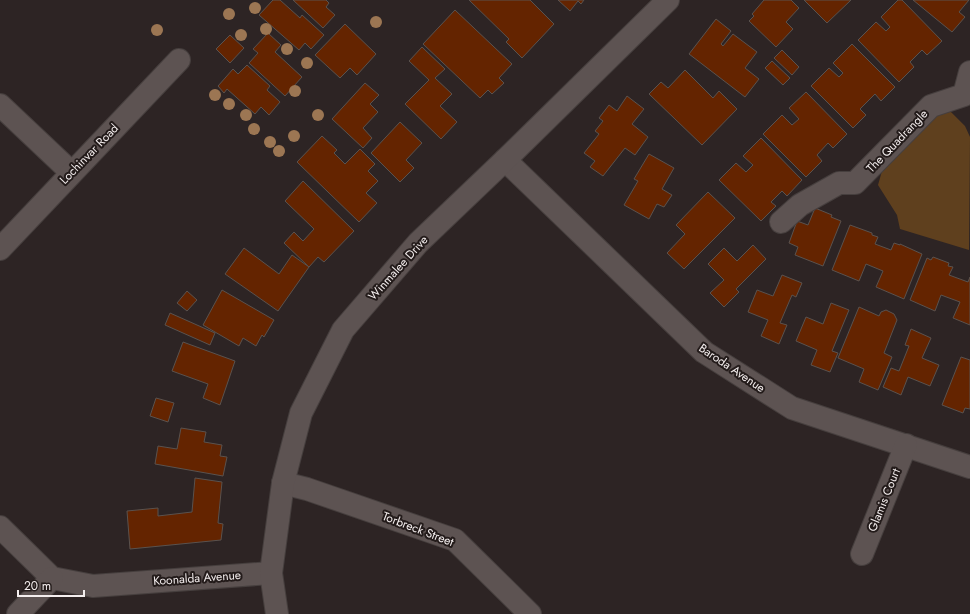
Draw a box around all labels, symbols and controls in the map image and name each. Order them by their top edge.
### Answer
street label: The Quadrangle [862,105,932,177]
street label: Lochinvar Road [55,120,123,188]
street label: Winmalee Drive [364,232,432,304]
street label: Baroda Avenue [695,339,769,397]
street label: Glamis Court [863,466,905,534]
street label: Torbreck Street [380,507,456,551]
street label: Koonalda Avenue [153,566,241,590]
scale bar [18,572,84,598]
text: 20 m [24,577,51,595]

